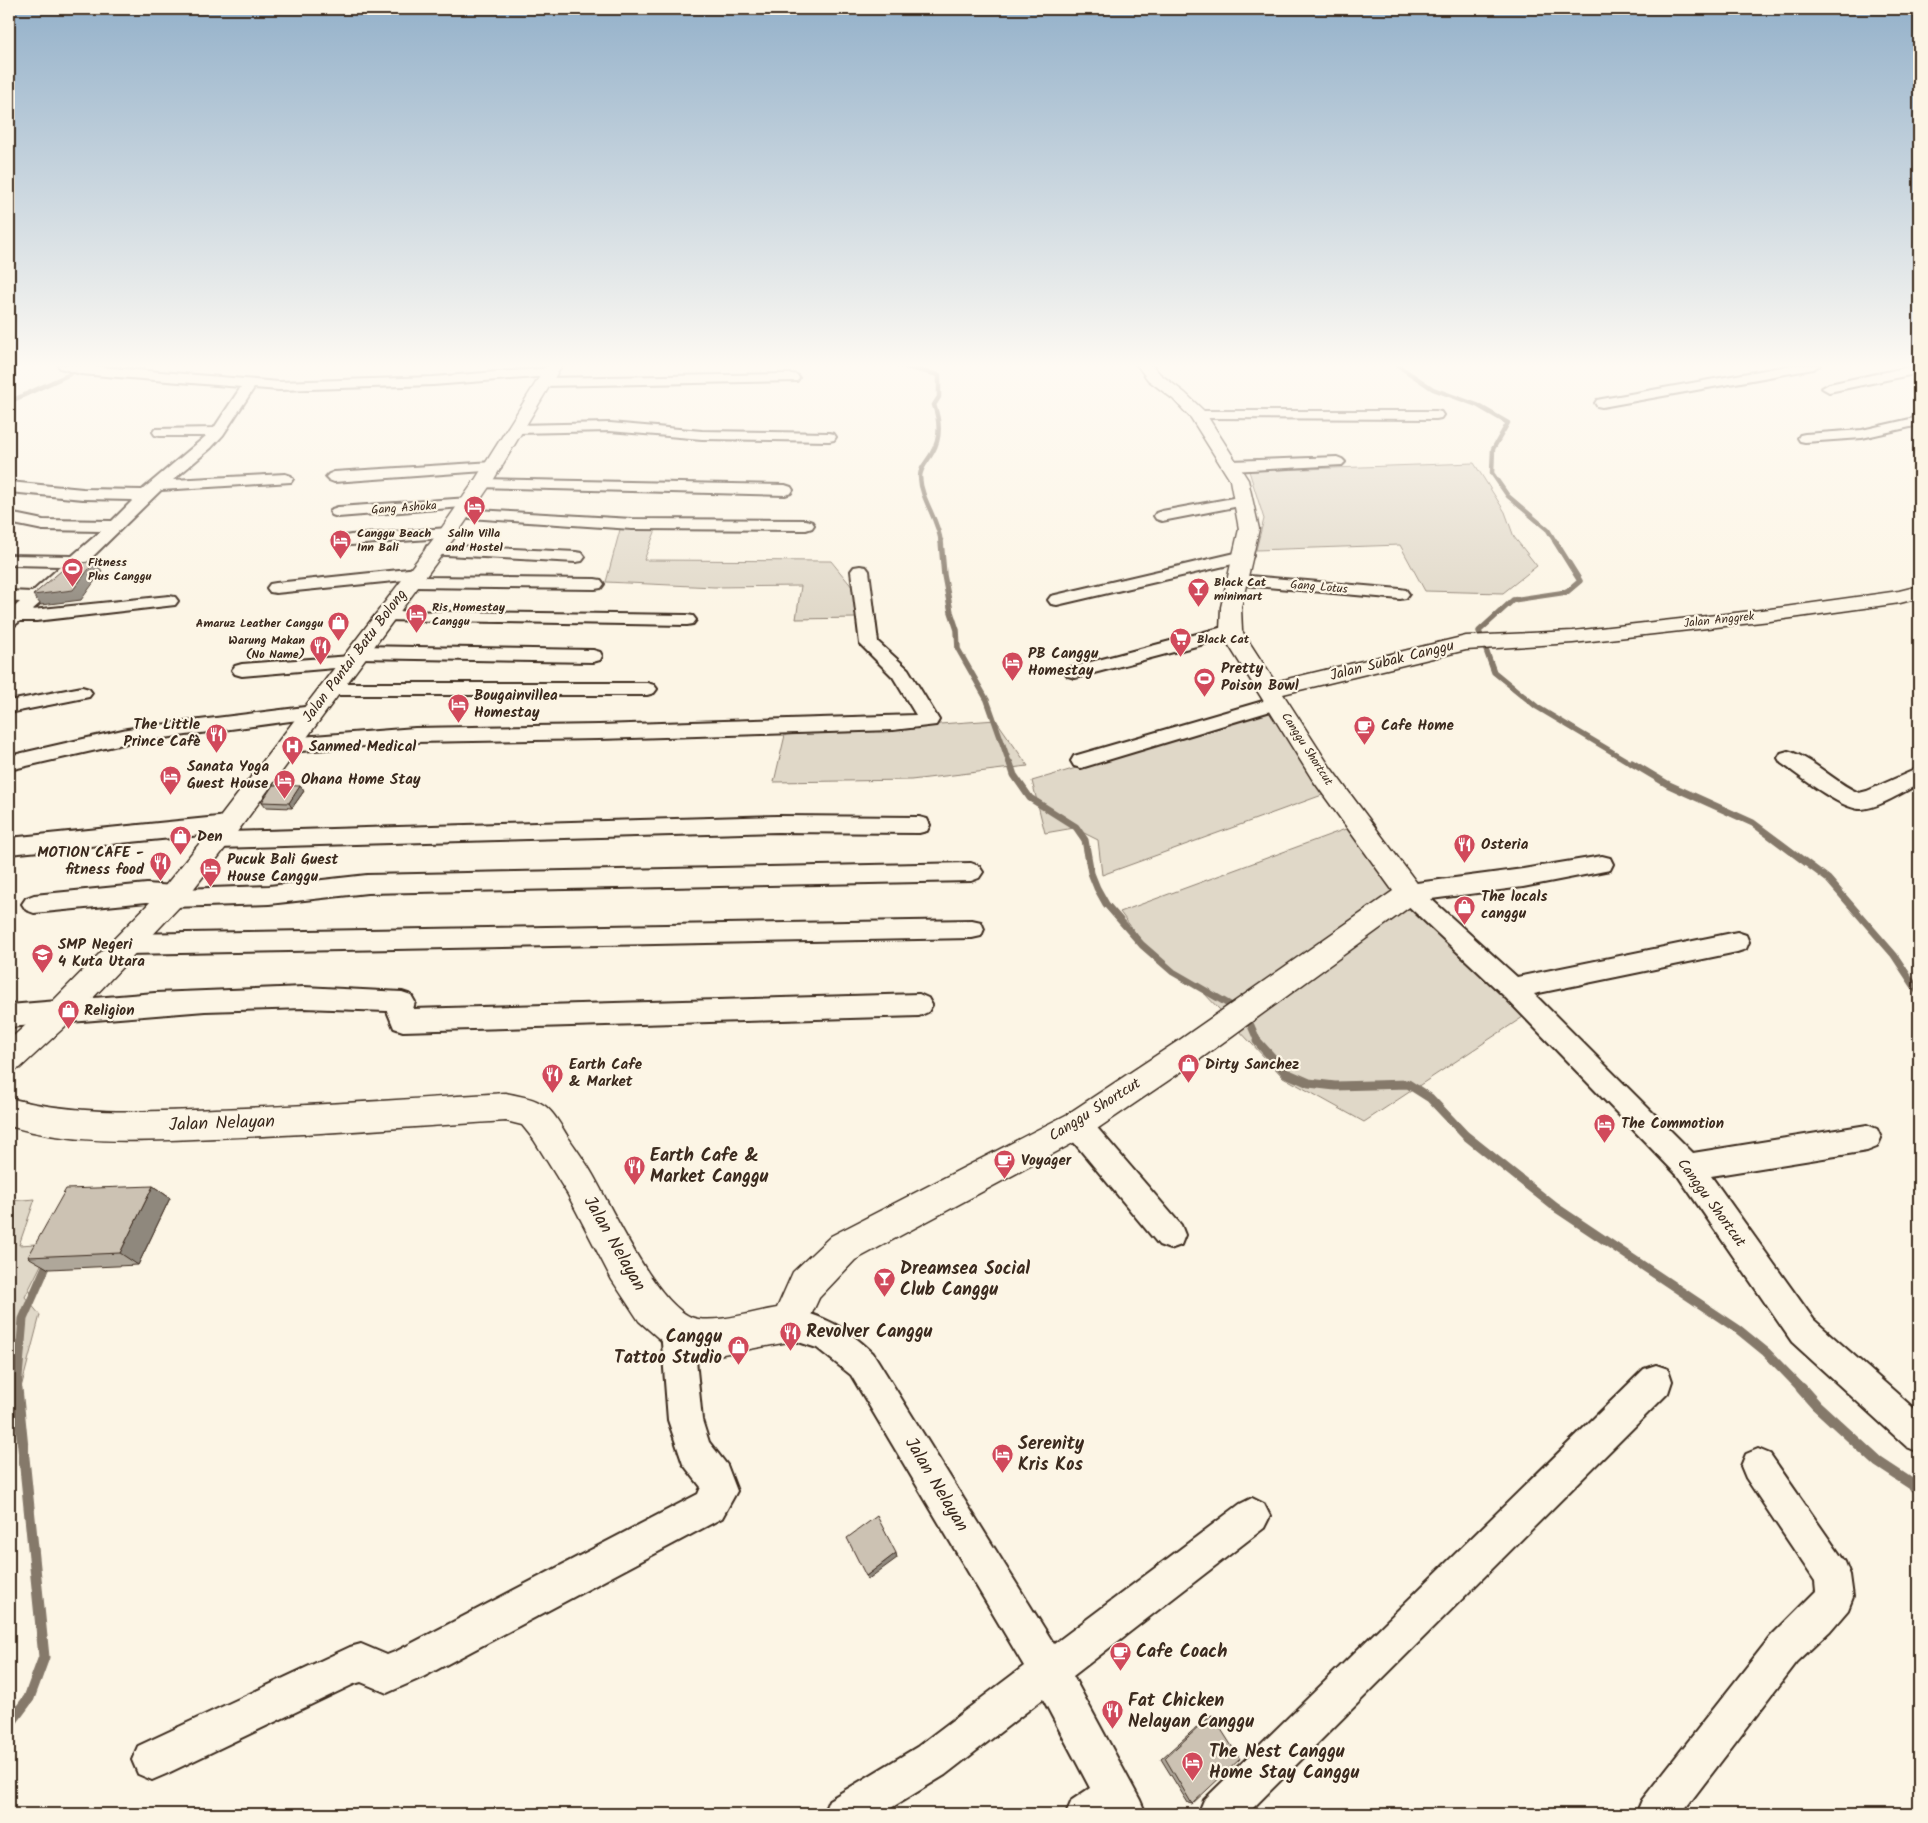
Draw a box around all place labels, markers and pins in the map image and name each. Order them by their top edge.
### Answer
hotel icon: Salin Villa and Hostel [462,494,486,525]
place label: Canggu Beach Inn Bali [357,524,432,557]
place label: Salin Villa and Hostel [445,524,503,557]
hotel icon: Canggu Beach Inn Bali [329,528,353,559]
place label: Fitness Plus Canggu [88,553,152,586]
sports icon: Fitness Plus Canggu [60,557,84,588]
place label: Black Cat minimart [1214,573,1267,606]
bar icon: Black Cat minimart [1186,577,1210,608]
place label: Ris Homestay Canggu [432,598,506,631]
hotel icon: Ris Homestay Canggu [404,602,428,633]
shop icon: Amaruz Leather Canggu [327,611,351,642]
place label: Amaruz Leather Canggu [196,614,323,633]
supermarket icon: Black Cat [1169,627,1193,658]
place label: Black Cat [1197,630,1250,649]
place label: Warung Makan (No Name) [228,631,305,664]
restaurant icon: Warung Makan (No Name) [309,635,333,666]
place label: PB Canggu Homestay [1028,642,1099,683]
hotel icon: PB Canggu Homestay [1000,651,1024,682]
place label: Pretty Poison Bowl [1221,657,1299,698]
sports icon: Pretty Poison Bowl [1193,666,1217,697]
place label: Bougainvillea Homestay [474,684,558,725]
hotel icon: Bougainvillea Homestay [446,693,470,724]
place label: The Little Prince Cafè [123,713,201,754]
cafe icon: Cafe Home [1353,714,1377,745]
place label: Cafe Home [1381,714,1454,738]
restaurant icon: The Little Prince Cafè [204,722,228,753]
hospital icon: Sanmed Medical [281,735,305,766]
place label: Sanmed Medical [309,735,416,759]
place label: Sanata Yoga Guest House [187,755,270,796]
hotel icon: Sanata Yoga Guest House [159,764,183,795]
hotel icon: Ohana Home Stay [273,768,297,799]
place label: Ohana Home Stay [301,768,421,792]
shop icon: Den [169,825,193,856]
place label: Den [197,825,223,849]
restaurant icon: Osteria [1453,833,1477,864]
place label: Osteria [1481,833,1529,857]
place label: MOTION CAFE - fitness food [37,841,145,882]
place label: Pucuk Bali Guest House Canggu [227,848,339,889]
restaurant icon: MOTION CAFE - fitness food [148,850,172,881]
hotel icon: Pucuk Bali Guest House Canggu [199,857,223,888]
place label: The locals canggu [1481,885,1548,926]
shop icon: The locals canggu [1453,894,1477,925]
place label: SMP Negeri 4 Kuta Utara [58,933,145,974]
school or university icon: SMP Negeri 4 Kuta Utara [30,942,54,973]
shop icon: Religion [56,999,80,1030]
place label: Religion [84,999,135,1023]
place label: Earth Cafe & Market [569,1053,643,1094]
shop icon: Dirty Sanchez [1177,1053,1201,1084]
place label: Dirty Sanchez [1205,1053,1299,1077]
restaurant icon: Earth Cafe & Market [541,1062,565,1093]
hotel icon: The Commotion [1593,1112,1617,1143]
place label: The Commotion [1621,1112,1724,1136]
place label: Earth Cafe & Market Canggu [650,1142,769,1192]
cafe icon: Voyager [993,1149,1017,1180]
place label: Voyager [1021,1149,1072,1173]
restaurant icon: Earth Cafe & Market Canggu [622,1154,646,1185]
place label: Dreamsea Social Club Canggu [900,1255,1030,1305]
bar icon: Dreamsea Social Club Canggu [872,1267,896,1298]
place label: Revolver Canggu [806,1318,933,1347]
restaurant icon: Revolver Canggu [778,1320,802,1351]
place label: Canggu Tattoo Studio [614,1323,722,1373]
shop icon: Canggu Tattoo Studio [726,1335,750,1366]
place label: Serenity Kris Kos [1018,1430,1085,1480]
hotel icon: Serenity Kris Kos [990,1442,1014,1473]
place label: Cafe Coach [1136,1638,1227,1667]
cafe icon: Cafe Coach [1108,1640,1132,1671]
place label: Fat Chicken Nelayan Canggu [1128,1687,1254,1737]
restaurant icon: Fat Chicken Nelayan Canggu [1100,1699,1124,1730]
place label: The Nest Canggu Home Stay Canggu [1209,1738,1359,1788]
hotel icon: The Nest Canggu Home Stay Canggu [1181,1750,1205,1781]

